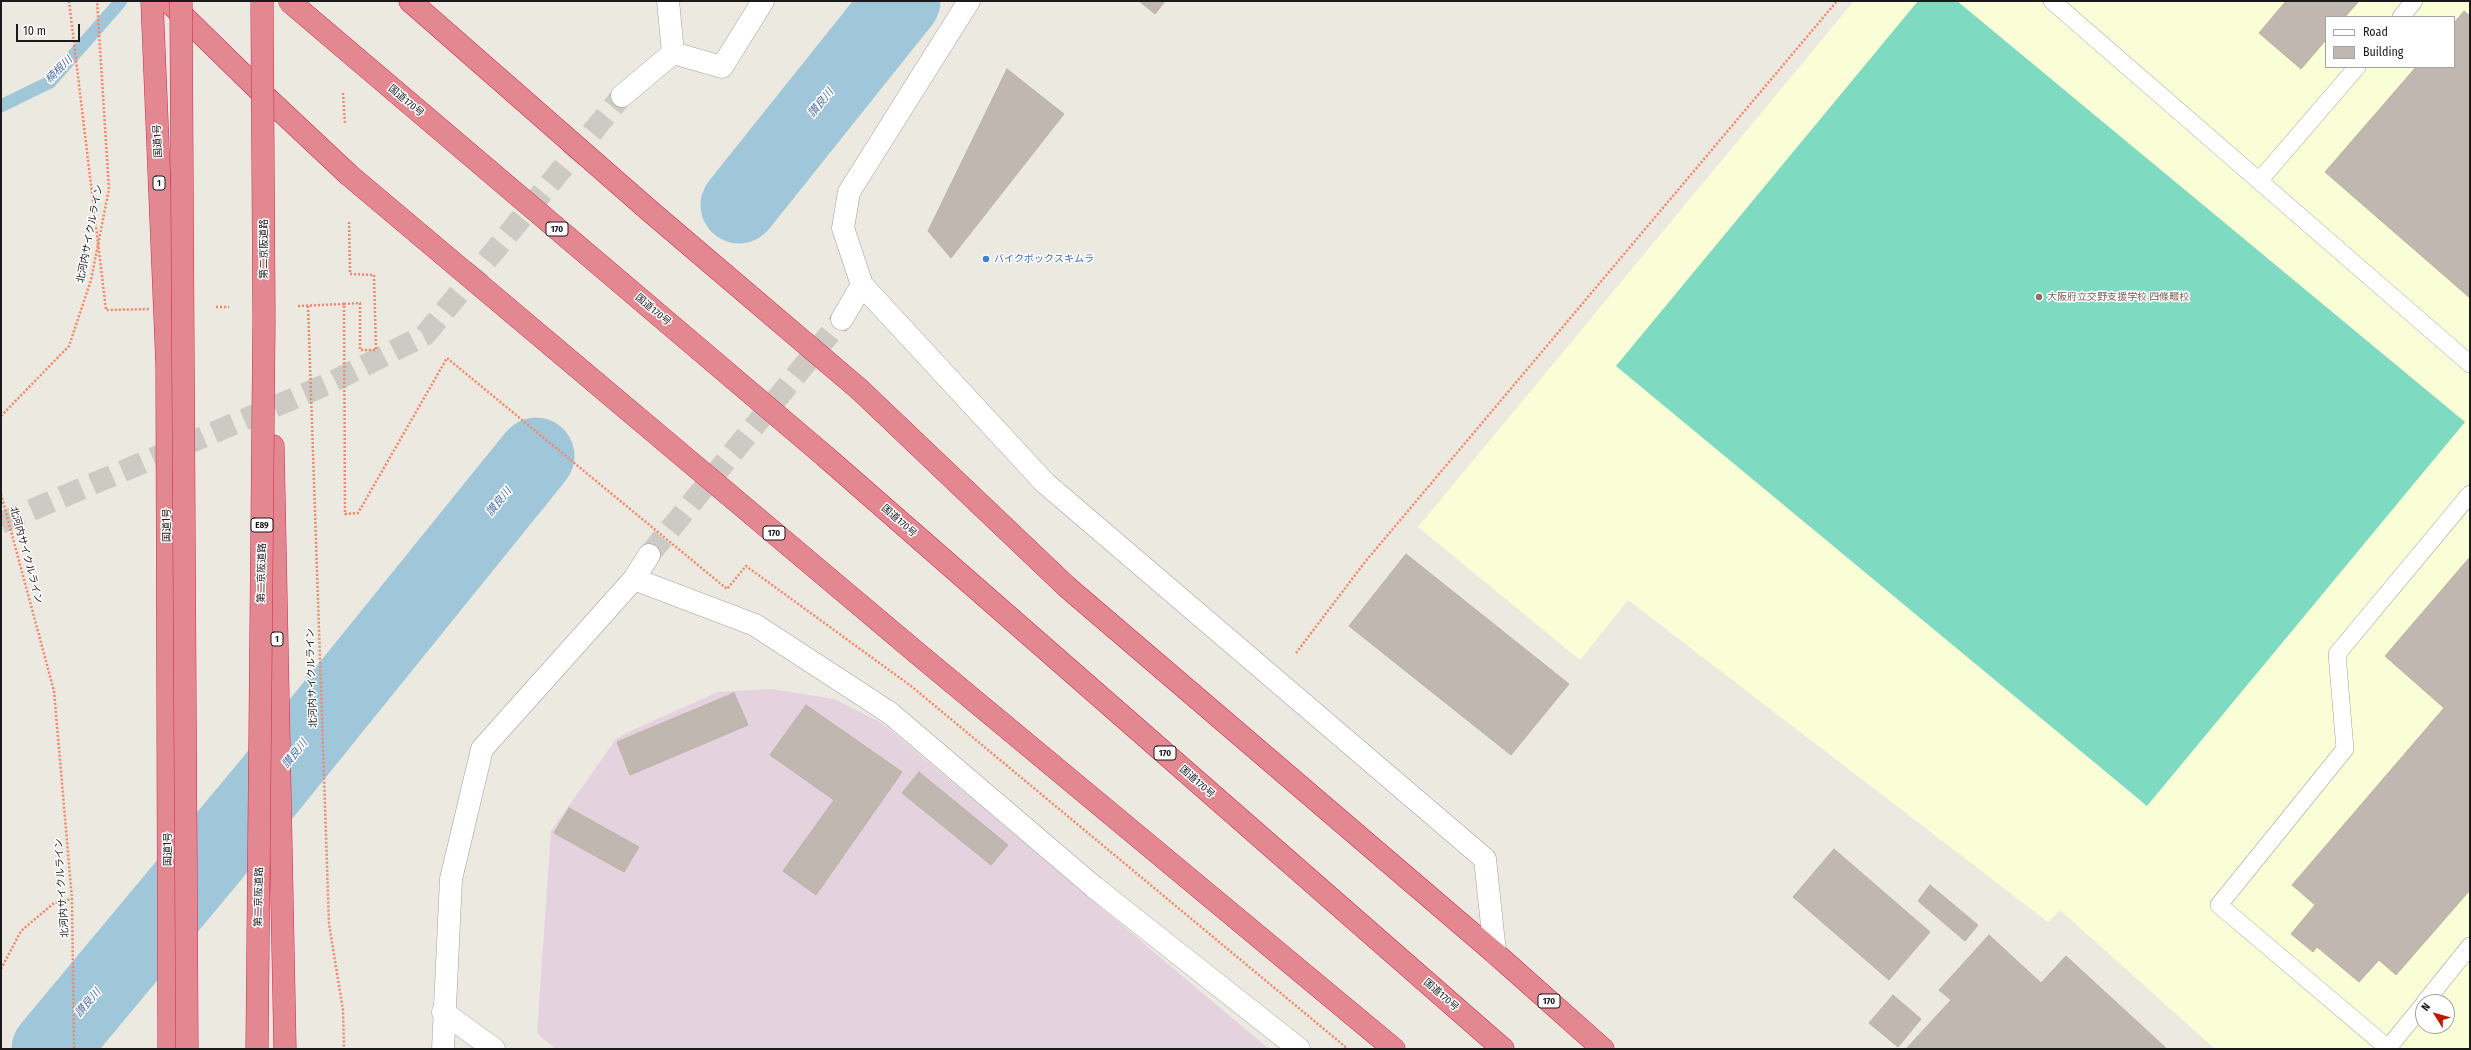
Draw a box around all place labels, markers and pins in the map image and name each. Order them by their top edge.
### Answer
place label: バイクボックスキムラ [994,253,1094,265]
marker: バイクボックスキムラ [981,254,991,264]
place label: 大阪府立交野支援学校 四條畷校 [2047,291,2189,303]
marker: 大阪府立交野支援学校 四條畷校 [2034,292,2044,302]

